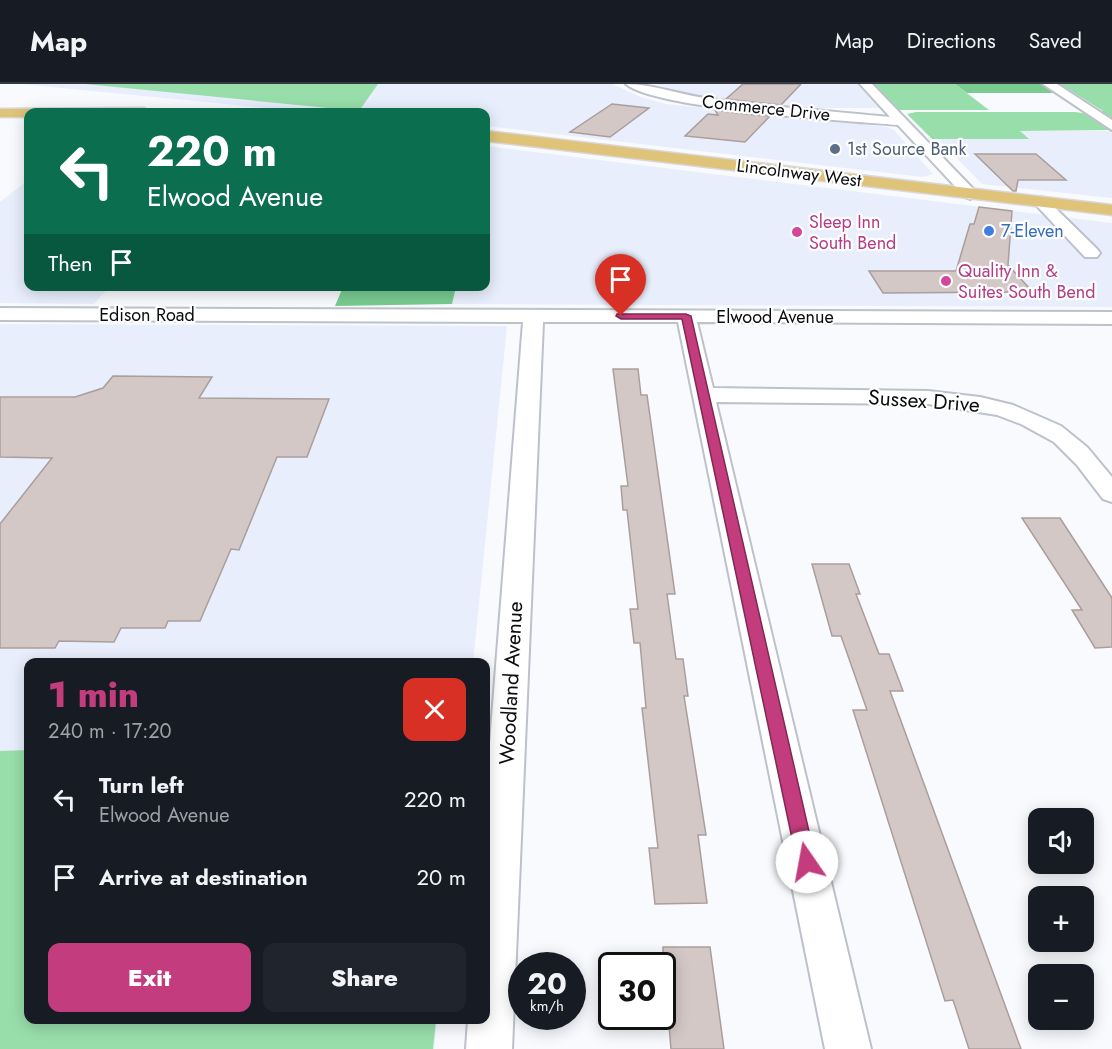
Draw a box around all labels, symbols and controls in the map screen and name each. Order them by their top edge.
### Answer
text: Map [30,21,87,62]
text: Map [835,26,874,56]
text: Directions [907,26,996,56]
text: Saved [1029,26,1082,56]
street label: Commerce Drive [701,88,831,128]
text: 220 m [147,121,277,182]
icon: left [48,132,126,210]
place label: 1st Source Bank [847,136,967,162]
marker: 1st Source Bank [828,142,842,156]
street label: Lincolnway West [735,152,864,194]
text: Elwood Avenue [147,177,323,216]
place label: Sleep Inn South Bend [809,209,896,256]
place label: 7-Eleven [1001,218,1064,244]
marker: 7-Eleven [982,224,996,238]
marker: Sleep Inn South Bend [790,225,804,239]
icon: arrive [105,246,138,279]
text: Then [48,247,93,279]
pin [595,254,646,316]
place label: Quality Inn & Suites South Bend [958,258,1096,305]
icon: arrive [604,263,637,296]
marker: Quality Inn & Suites South Bend [939,274,953,288]
street label: Edison Road [99,302,195,328]
street label: Elwood Avenue [716,304,834,330]
street label: Sussex Drive [867,382,981,420]
street label: Woodland Avenue [492,600,530,766]
text: 1 min [48,668,139,720]
button: close [403,678,466,741]
text: 240 m · 17:20 [48,717,172,746]
text: Turn left [99,769,184,801]
icon: left [48,783,81,816]
text: 220 m [404,783,466,815]
text: Elwood Avenue [99,801,229,830]
map controls [1028,808,1094,1030]
button: sound [1028,808,1094,874]
position arrow [775,830,839,894]
icon: arrive [48,861,81,894]
text: Arrive at destination [99,861,308,893]
text: 20 m [417,861,466,893]
button: + [1028,886,1094,952]
button: Exit [48,943,251,1012]
button: Share [263,943,466,1012]
speed limit sign: 30 [598,952,676,1030]
text: 20 [527,962,567,1005]
button: − [1028,964,1094,1030]
text: km/h [530,995,564,1017]

